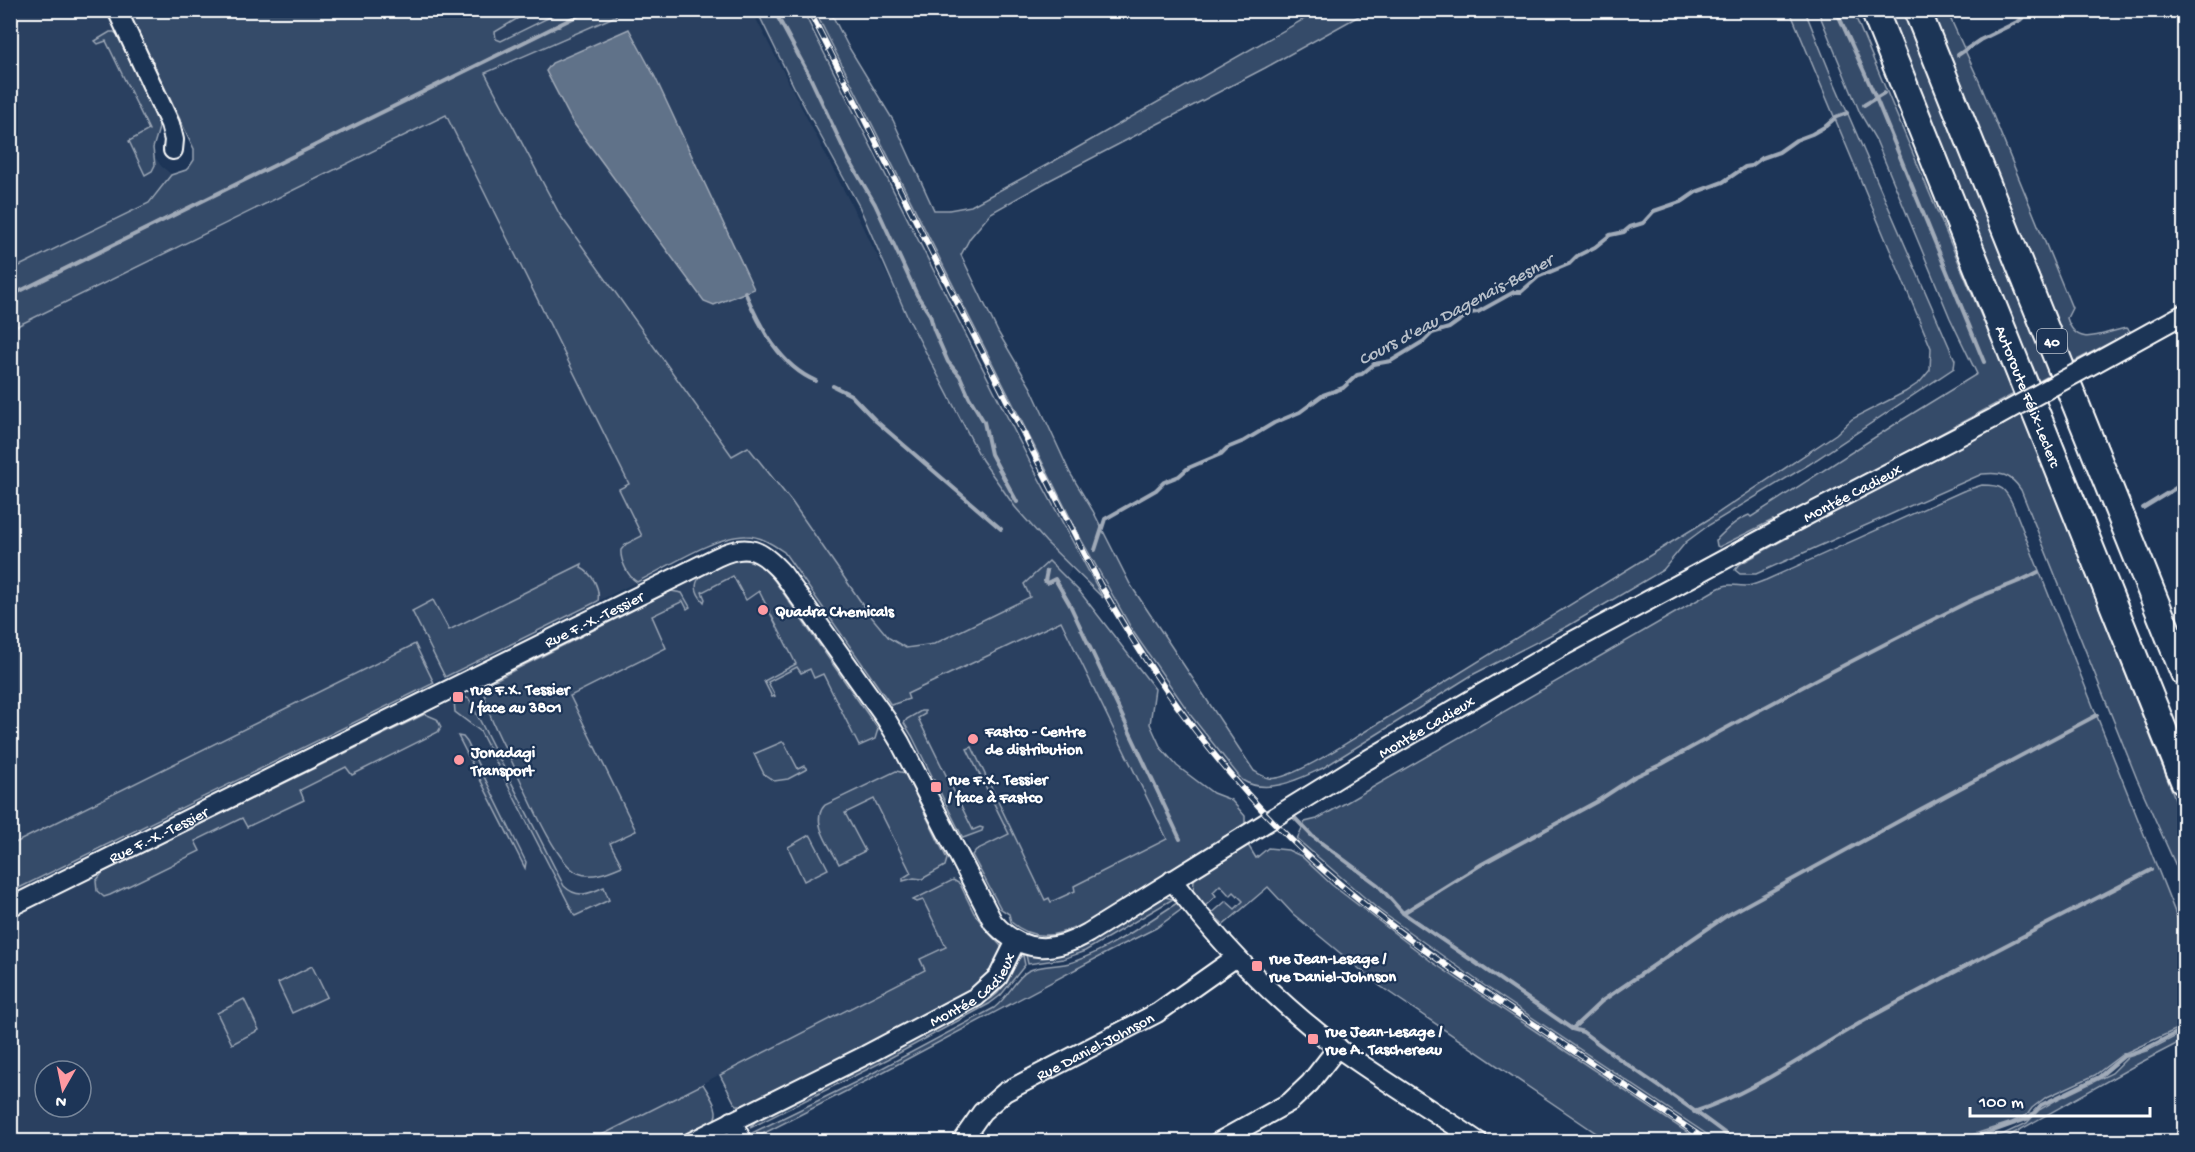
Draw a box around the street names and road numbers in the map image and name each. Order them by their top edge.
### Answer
street label: Autoroute Félix-Leclerc [1989,324,2063,472]
road number: 40 [2037,329,2067,353]
street label: Montée Cadieux [1801,461,1907,528]
street label: Rue F.-X.-Tessier [542,588,649,654]
street label: Montée Cadieux [1376,693,1480,764]
street label: Rue F.-X.-Tessier [107,804,213,869]
street label: Montée Cadieux [927,950,1022,1033]
street label: Rue Daniel-Johnson [1034,1010,1159,1087]

